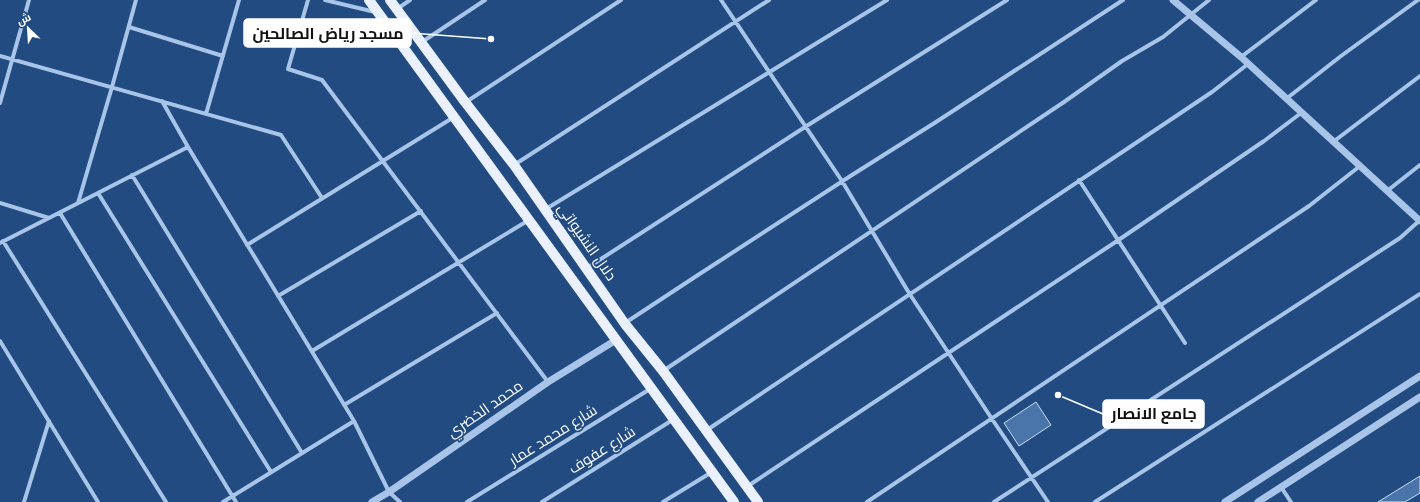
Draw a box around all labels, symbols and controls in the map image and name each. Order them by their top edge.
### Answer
north arrow [8,8,48,48]
text: ش [15,11,33,28]
callout: مسجد رياض الصالحين [244,19,411,47]
text: مسجد رياض الصالحين [252,24,404,43]
street label: دلال النشيواتي [551,200,620,286]
street label: محمد الخضري [444,376,528,444]
callout: جامع الانصار [1103,400,1204,428]
street label: شارع محمد عمار [505,401,602,472]
text: جامع الانصار [1110,404,1197,424]
street label: شارع عفوف [565,422,640,479]

